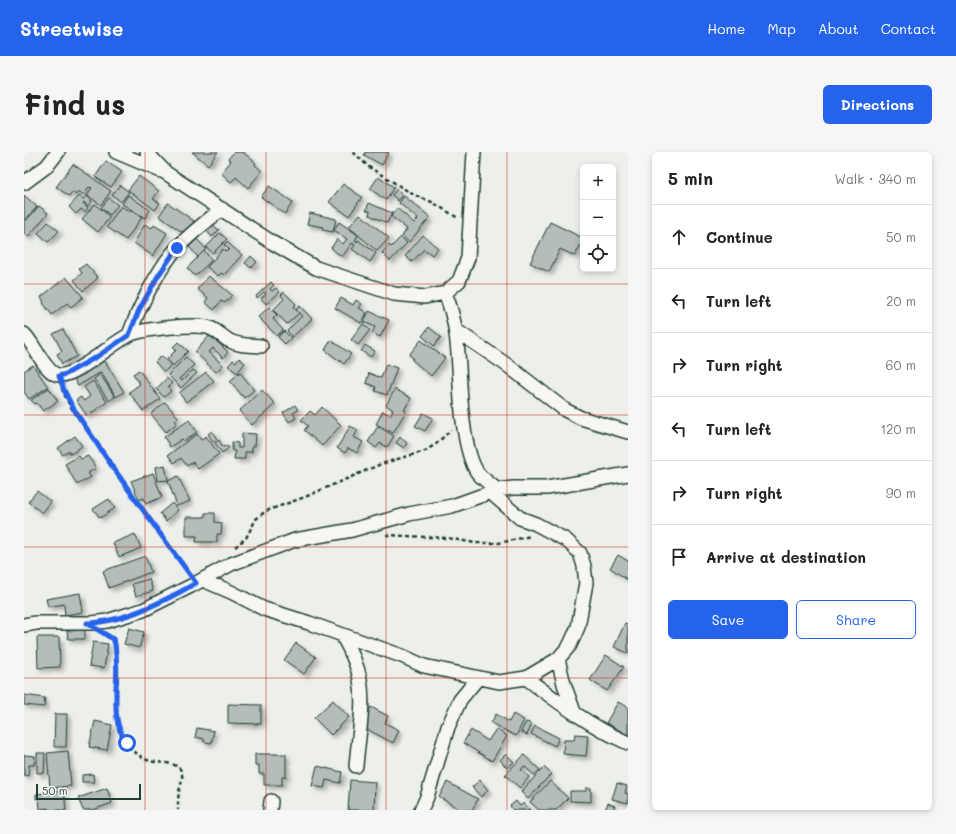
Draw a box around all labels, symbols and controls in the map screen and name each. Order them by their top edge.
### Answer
text: Streetwise [20,16,123,41]
text: Home [707,19,745,38]
text: Map [767,19,796,38]
text: About [818,19,859,38]
text: Contact [881,19,936,38]
button: Directions [823,85,932,124]
text: Find us [24,86,125,122]
map controls [580,164,616,272]
button: + [580,164,616,200]
text: 5 min [668,167,713,189]
text: Walk · 340 m [835,170,916,187]
button: − [580,200,616,236]
icon: ahead [668,226,690,248]
text: Continue [706,227,773,247]
text: 50 m [886,228,916,245]
button: locate [580,236,616,272]
route end [168,239,186,257]
icon: left [668,290,690,312]
text: Turn left [706,291,771,311]
text: 20 m [886,292,916,309]
icon: right [668,354,690,376]
text: Turn right [706,355,783,375]
text: 60 m [886,356,916,373]
icon: left [668,418,690,440]
text: Turn left [706,419,771,439]
text: 120 m [880,420,916,437]
icon: right [668,482,690,504]
text: Turn right [706,483,783,503]
text: 90 m [886,484,916,501]
icon: arrive [668,546,690,568]
text: Arrive at destination [706,547,866,567]
button: Save [668,600,788,639]
button: Share [796,600,916,639]
route start [118,734,136,752]
scale bar [36,782,141,801]
text: 50 m [42,783,68,798]

